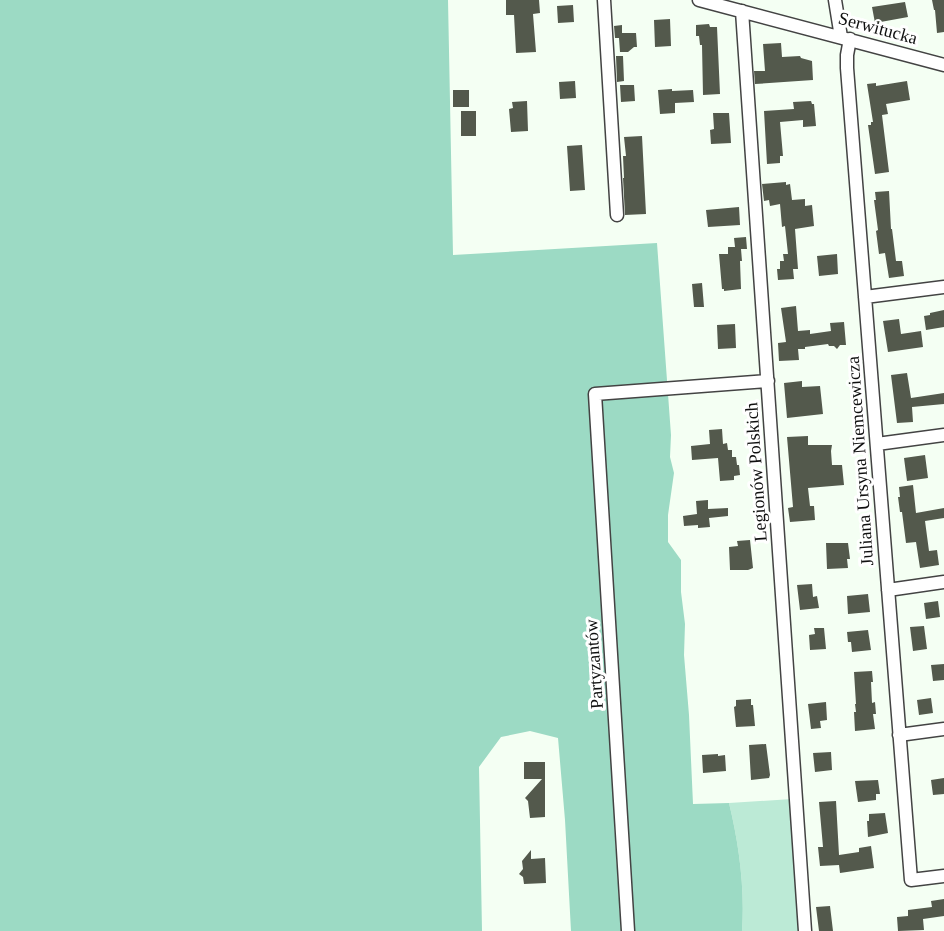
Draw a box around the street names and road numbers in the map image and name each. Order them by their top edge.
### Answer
street label: Serwitucka [836,8,920,48]
street label: Juliana Ursyna Niemcewicza [843,356,877,566]
street label: Legionów Polskich [741,402,771,542]
street label: Partyzantów [581,618,607,710]

